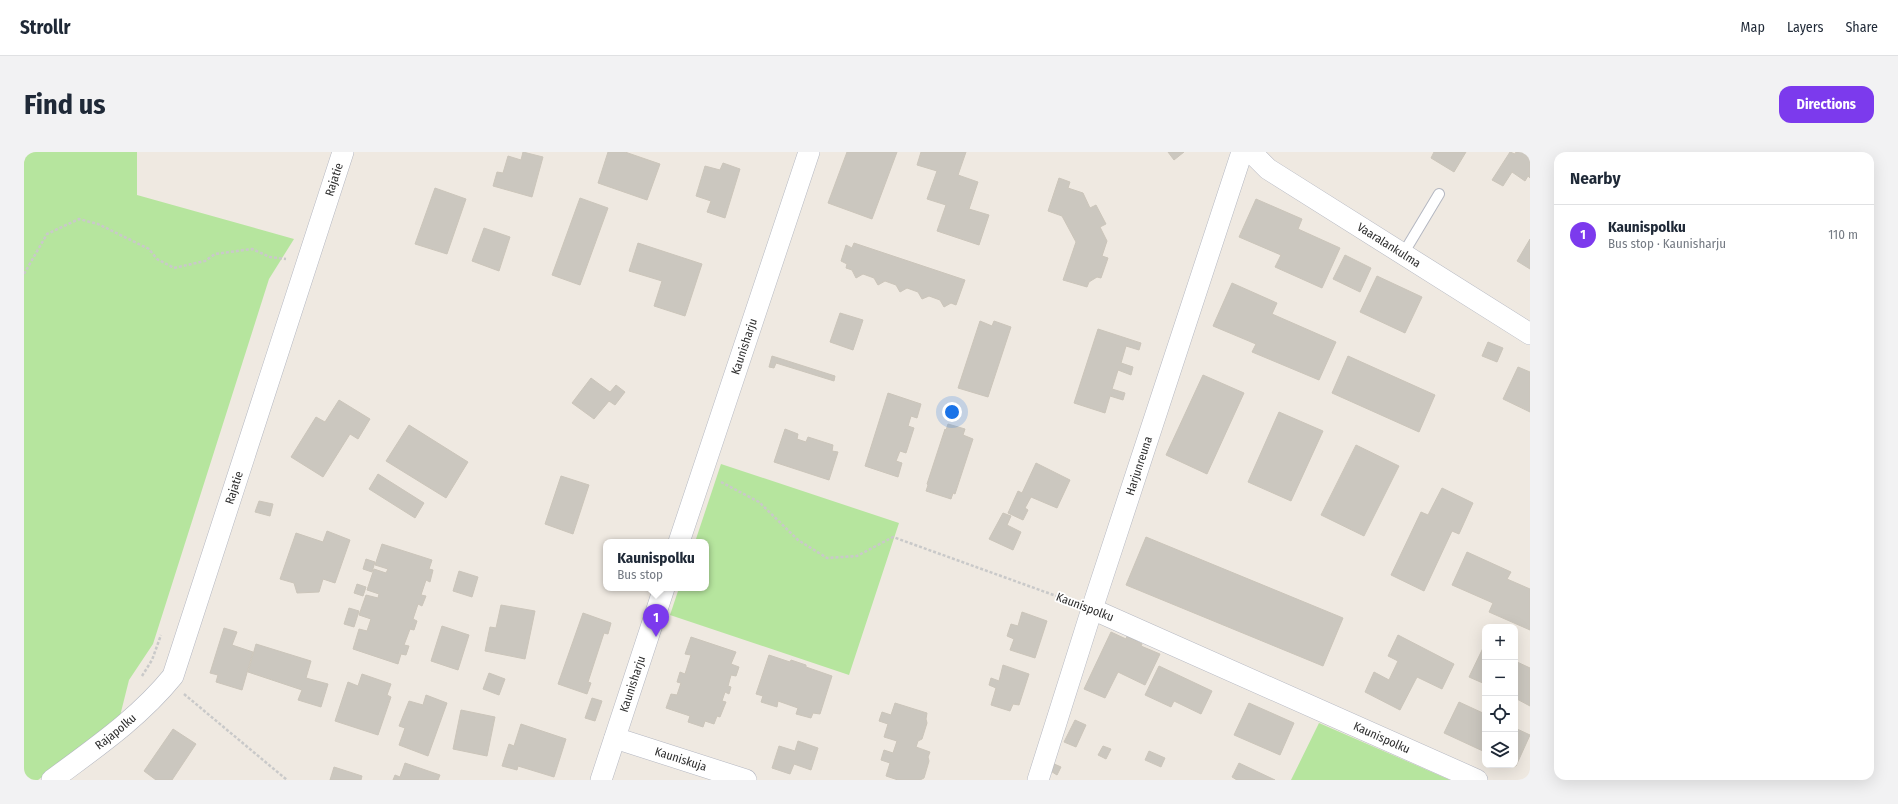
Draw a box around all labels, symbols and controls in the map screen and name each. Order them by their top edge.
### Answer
text: Strollr [20,16,70,39]
text: Map [1741,19,1765,36]
text: Layers [1787,19,1823,36]
text: Share [1845,19,1878,36]
button: Directions [1779,86,1874,123]
text: Find us [24,88,106,121]
street label: Rajatie [322,161,346,198]
text: Nearby [1570,168,1621,189]
text: Kaunispolku [1608,218,1686,236]
street label: Vaaralankulma [1355,220,1423,270]
text: 1 [1580,227,1586,242]
text: 110 m [1828,227,1858,242]
text: Bus stop · Kaunisharju [1608,236,1726,251]
street label: Kaunisharju [728,317,760,377]
your location [942,402,962,422]
street label: Harjunreuna [1123,434,1155,497]
street label: Rajatie [222,469,246,506]
popup [603,539,709,591]
text: Kaunispolku [617,549,695,567]
text: Bus stop [617,567,663,582]
street label: Kaunispolku [1054,590,1116,624]
pin: 1 [643,604,669,637]
map controls [1482,624,1518,768]
button: + [1482,624,1518,660]
street label: Kaunisharju [617,654,648,714]
button: − [1482,660,1518,696]
button: locate [1482,696,1518,732]
street label: Rajapolku [92,711,139,752]
street label: Kaunispolku [1351,719,1412,756]
button: layers [1482,732,1518,768]
street label: Kauniskuja [653,744,708,774]

